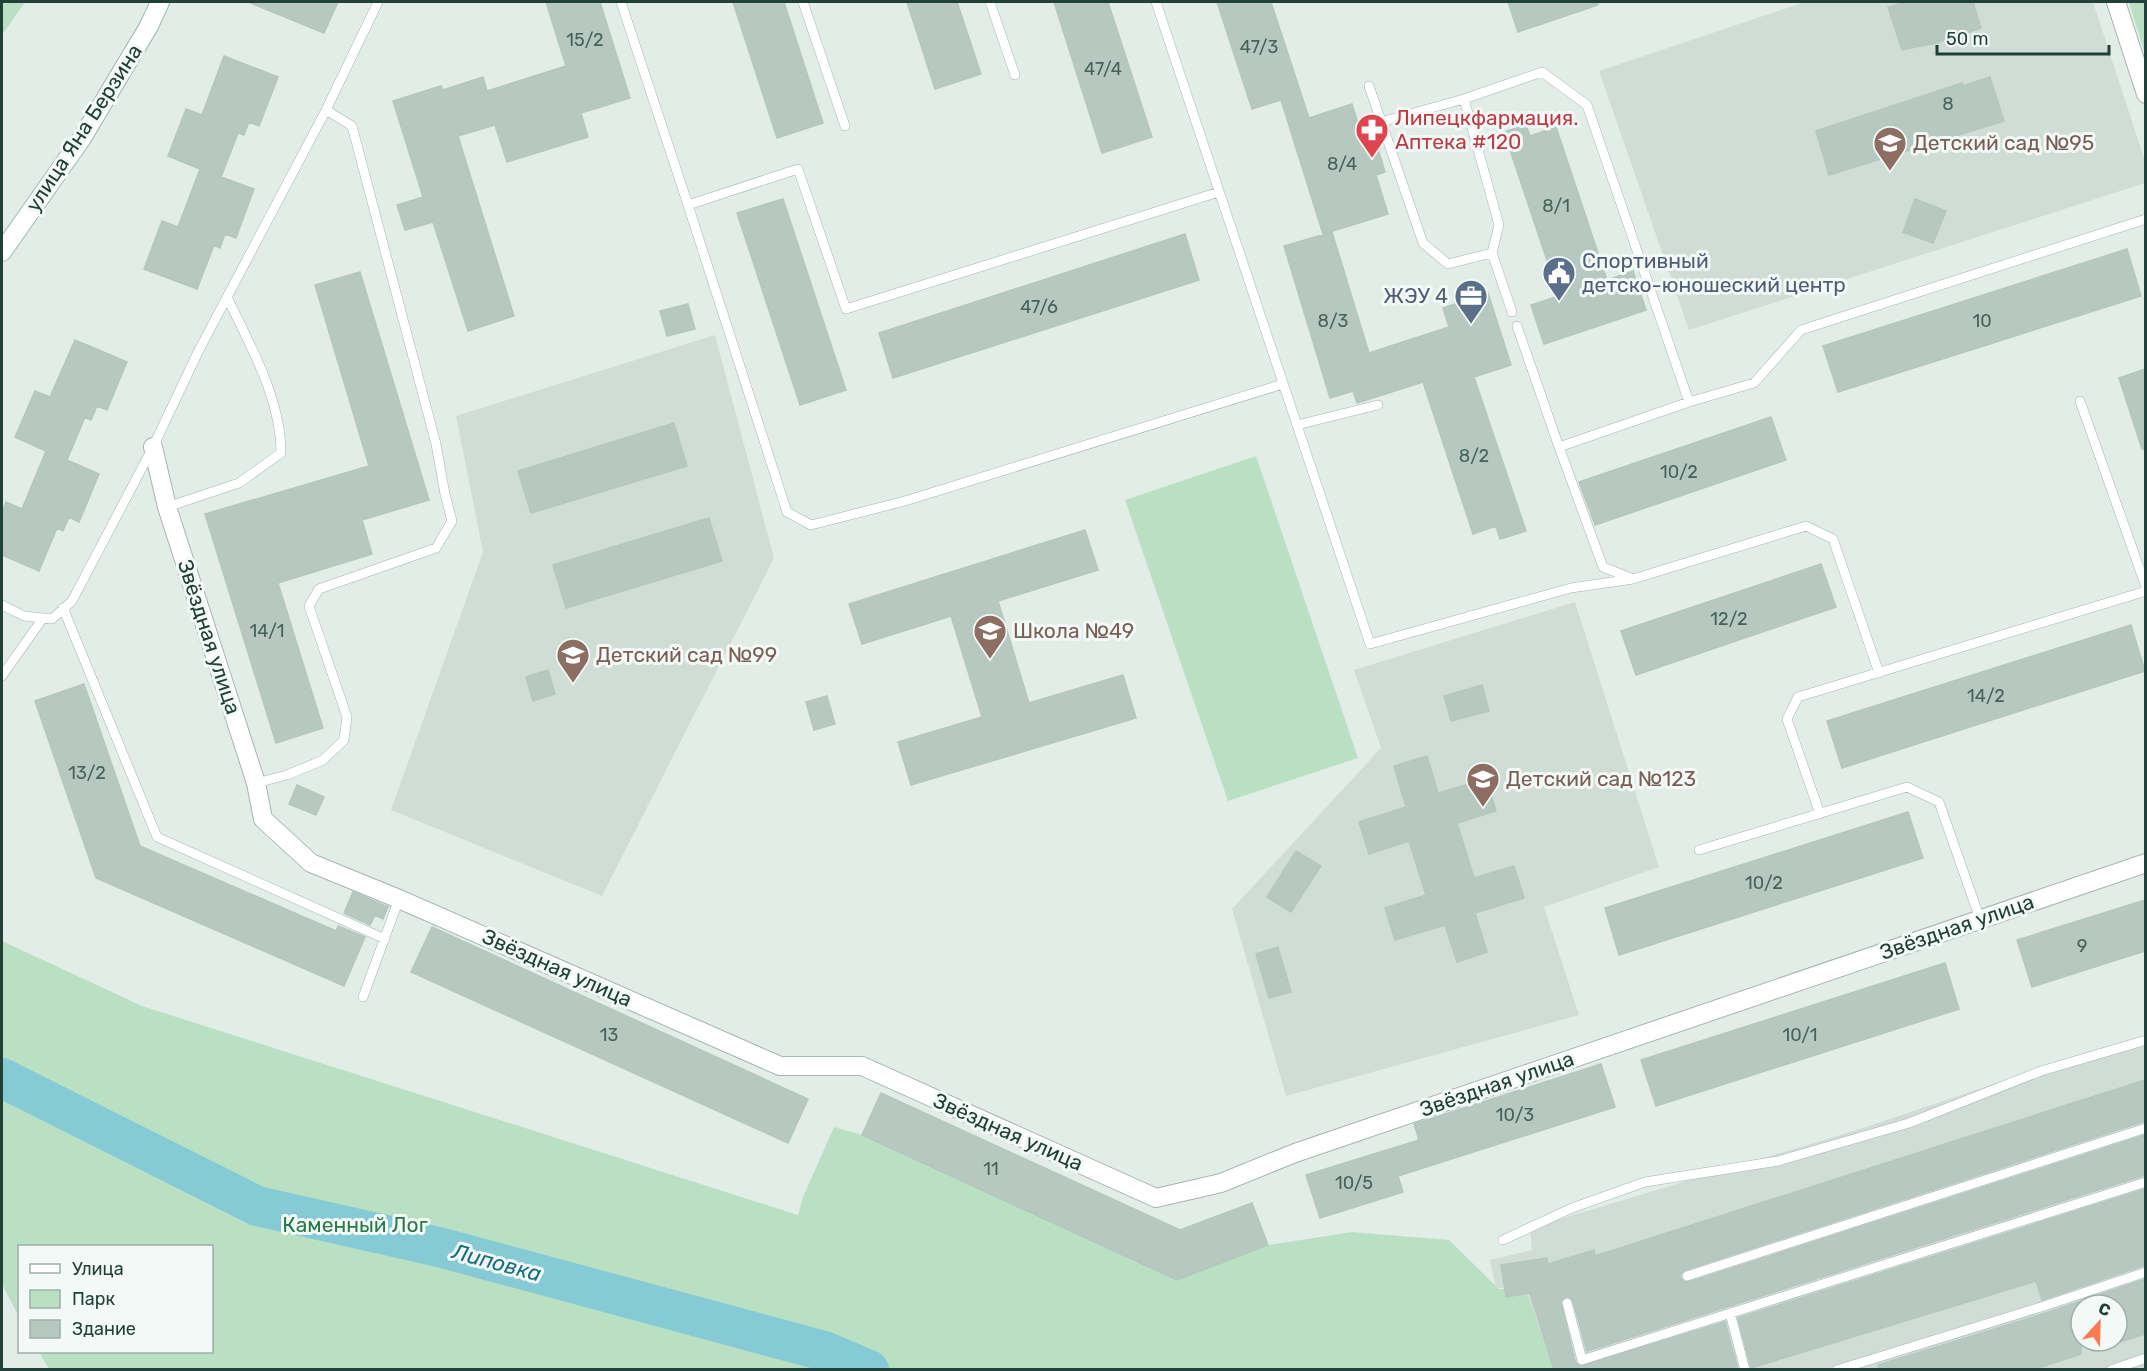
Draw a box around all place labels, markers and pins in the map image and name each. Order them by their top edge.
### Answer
place label: Липецкфармация. Аптека #120 [1395,105,1579,154]
pharmacy icon: Липецкфармация. Аптека #120 [1354,112,1390,159]
school or university icon: Детский сад №95 [1872,125,1908,172]
place label: Детский сад №95 [1913,130,2094,155]
place label: Спортивный детско-юношеский центр [1582,248,1846,297]
public building icon: Спортивный детско-юношеский центр [1541,255,1577,302]
office icon: ЖЭУ 4 [1453,278,1489,325]
place label: ЖЭУ 4 [1383,283,1448,308]
school or university icon: Школа №49 [972,613,1008,660]
place label: Школа №49 [1013,618,1134,643]
school or university icon: Детский сад №99 [555,637,591,684]
place label: Детский сад №99 [596,642,777,667]
school or university icon: Детский сад №123 [1465,761,1501,808]
place label: Детский сад №123 [1506,766,1696,791]

